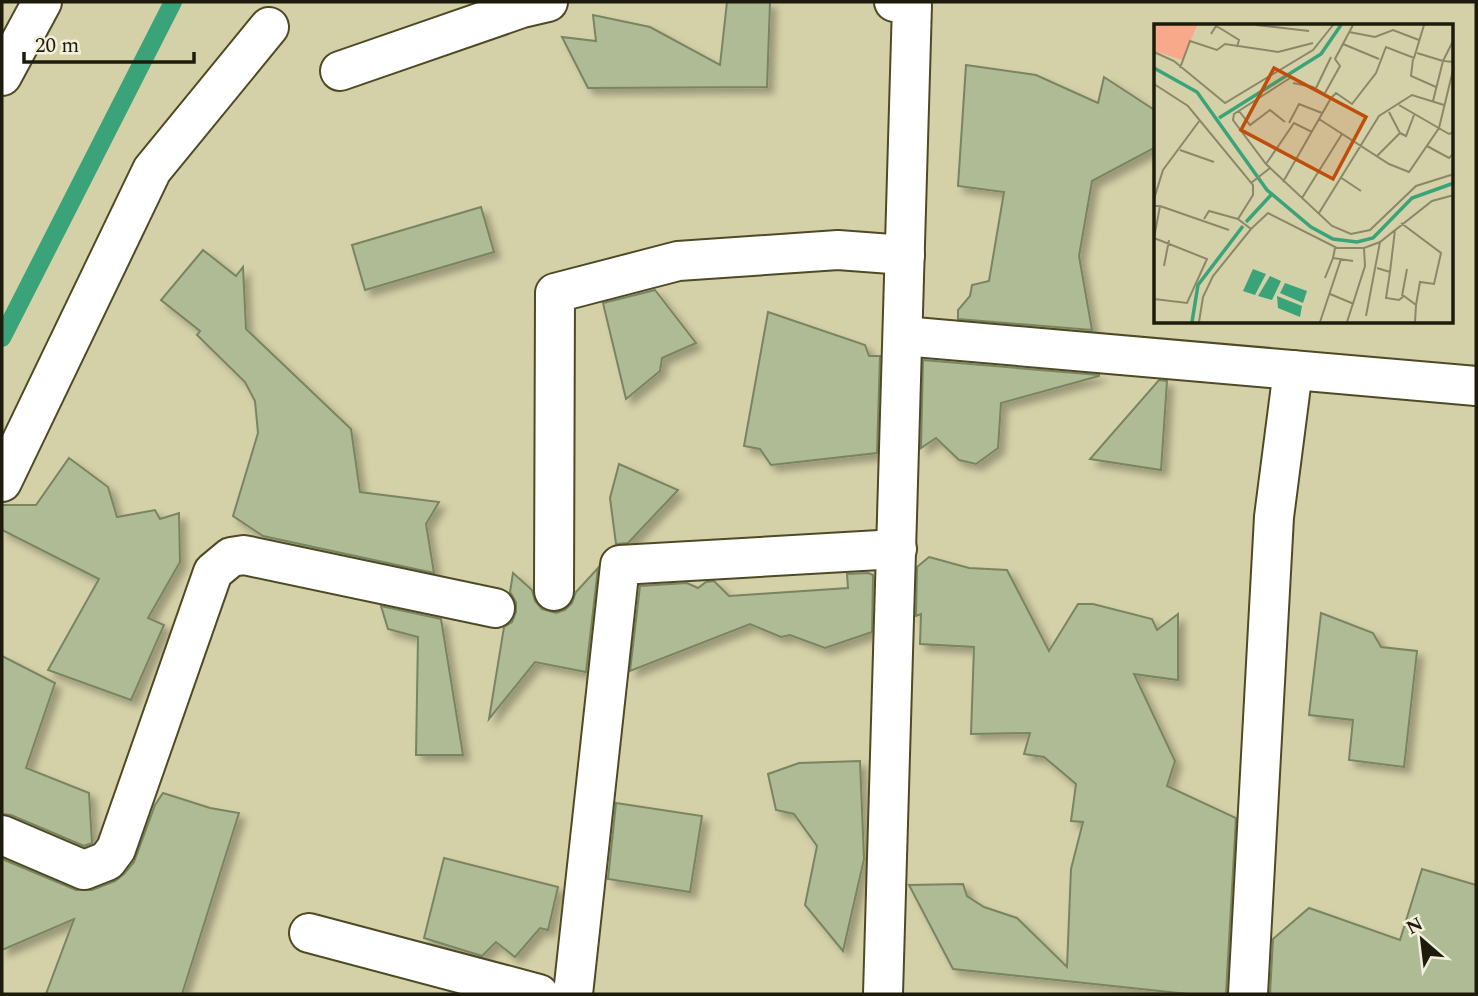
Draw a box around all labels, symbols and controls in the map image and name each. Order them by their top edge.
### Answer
scale bar [24,21,194,65]
inset map [1154,24,1454,324]
text: 20 m [35,30,79,62]
north arrow [1387,905,1457,975]
text: N [1401,910,1428,943]

